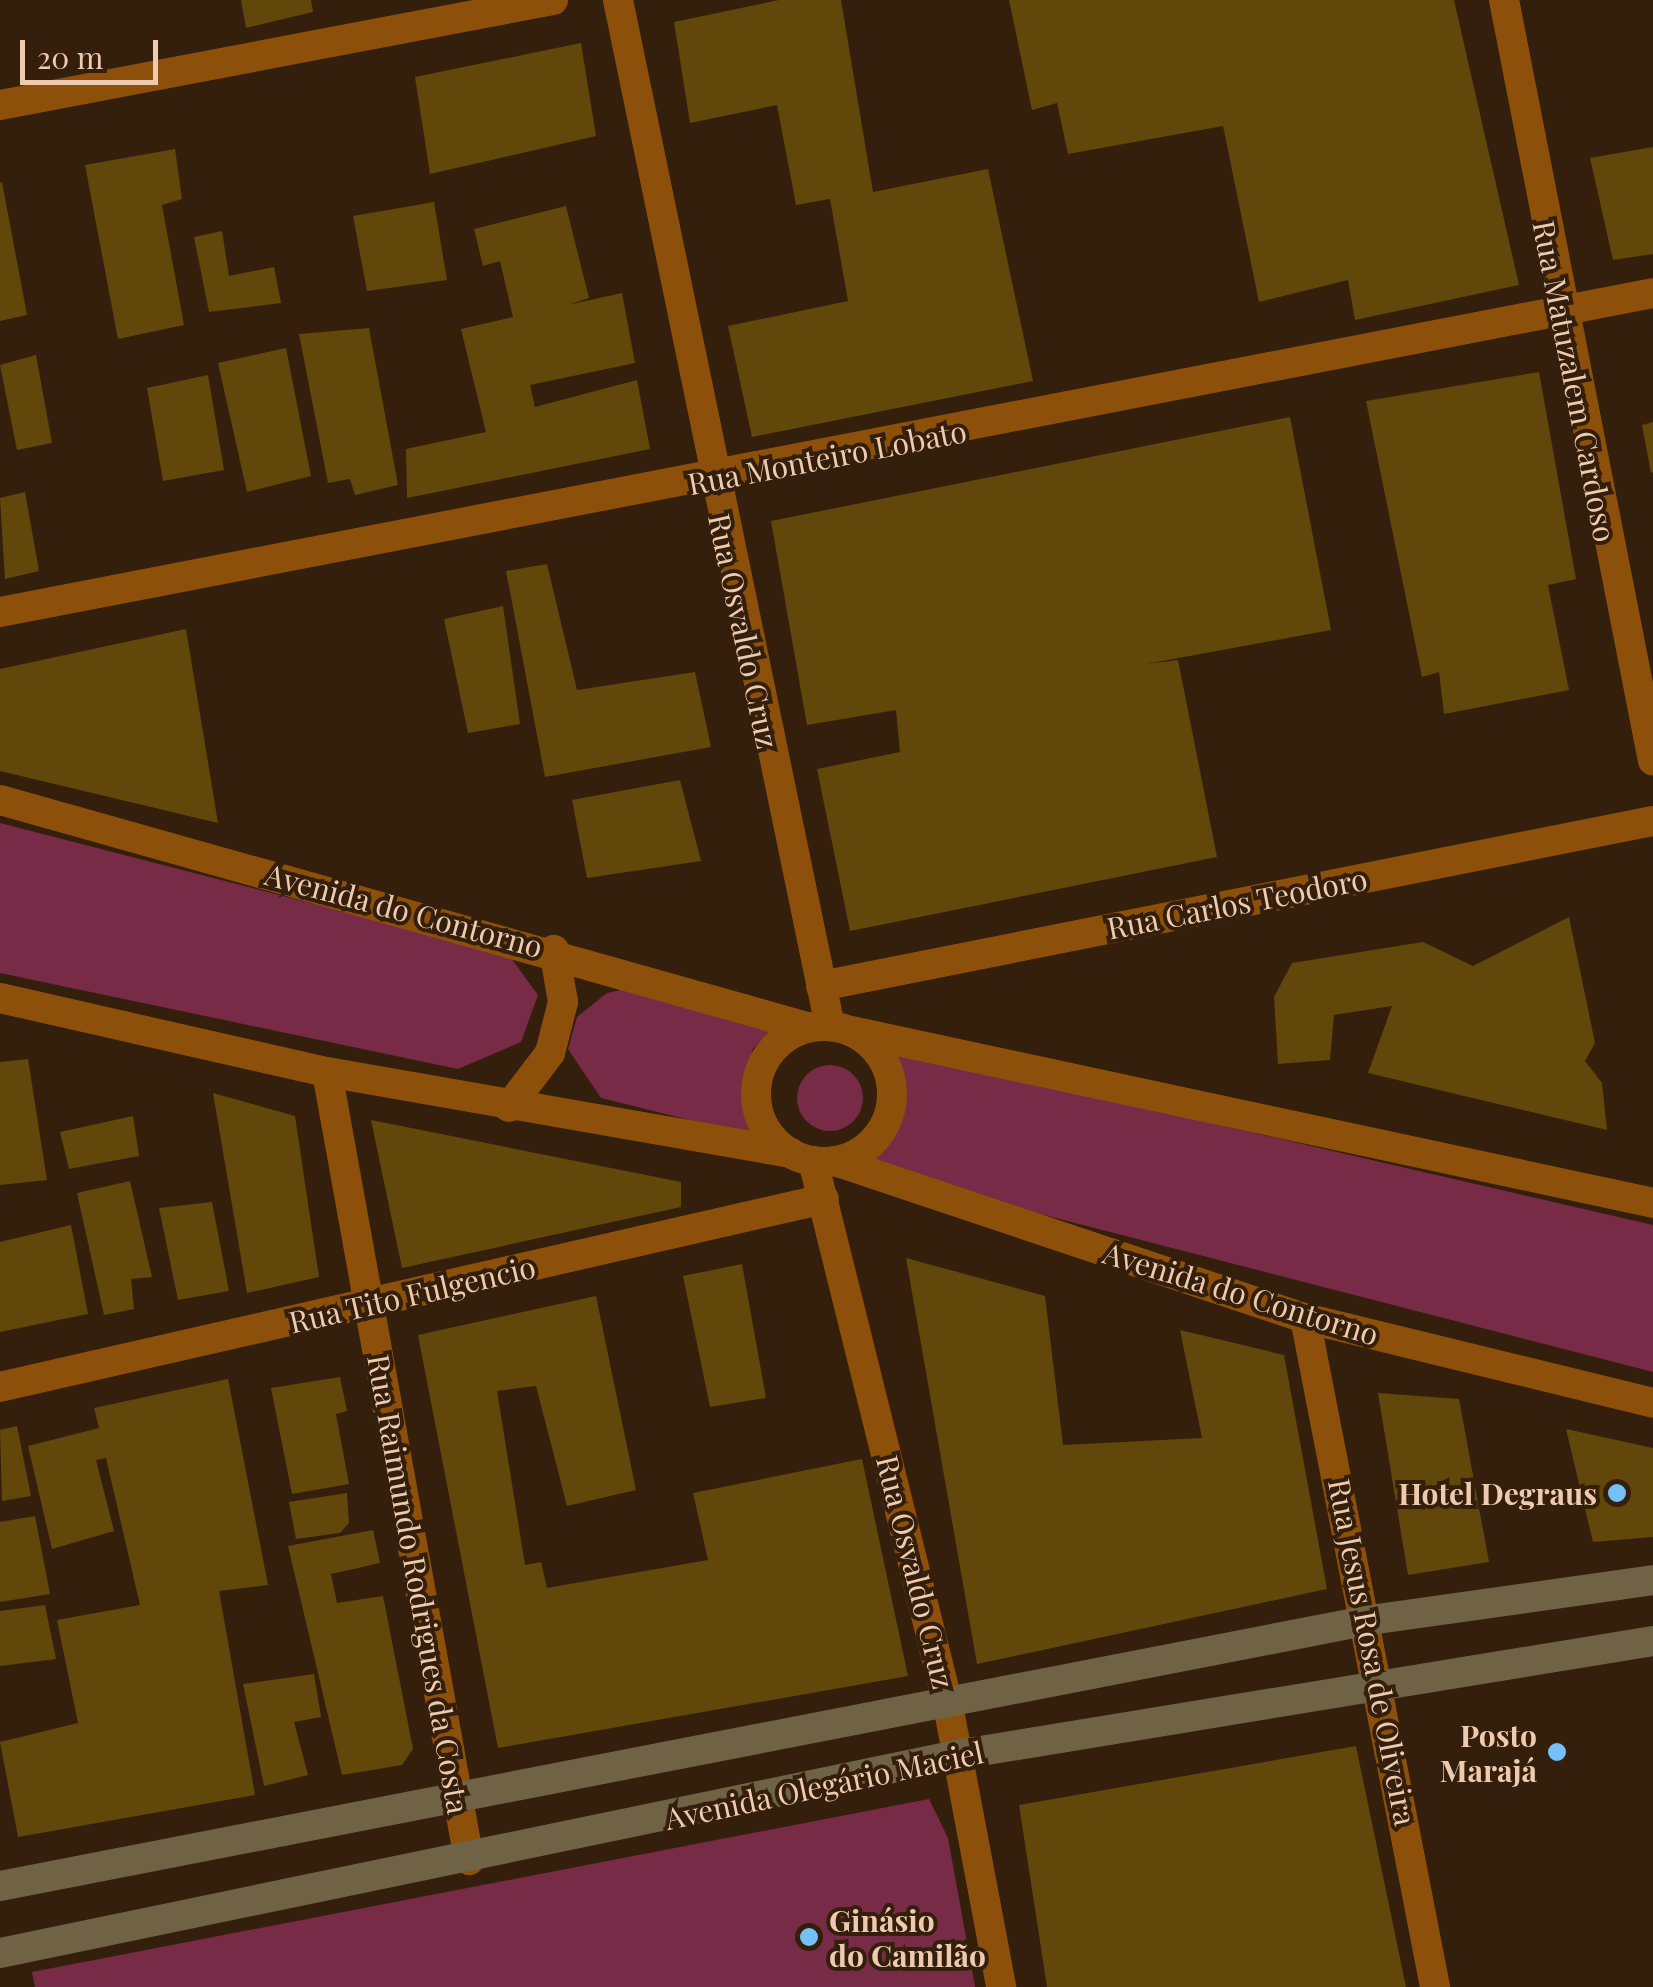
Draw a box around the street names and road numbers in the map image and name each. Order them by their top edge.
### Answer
street label: Rua Matuzalem Cardoso [1526,217,1624,545]
street label: Rua Monteiro Lobato [684,412,970,502]
street label: Rua Osvaldo Cruz [701,510,787,752]
street label: Avenida do Contorno [261,856,547,964]
street label: Rua Carlos Teodoro [1103,860,1371,946]
street label: Avenida do Contorno [1099,1234,1383,1352]
street label: Rua Tito Fulgencio [285,1248,539,1340]
street label: Rua Raimundo Rodrigues da Costa [361,1351,477,1817]
street label: Rua Osvaldo Cruz [870,1451,962,1693]
street label: Rua Jesus Rosa de Oliveira [1322,1475,1424,1829]
street label: Avenida Olegário Maciel [661,1734,987,1836]

